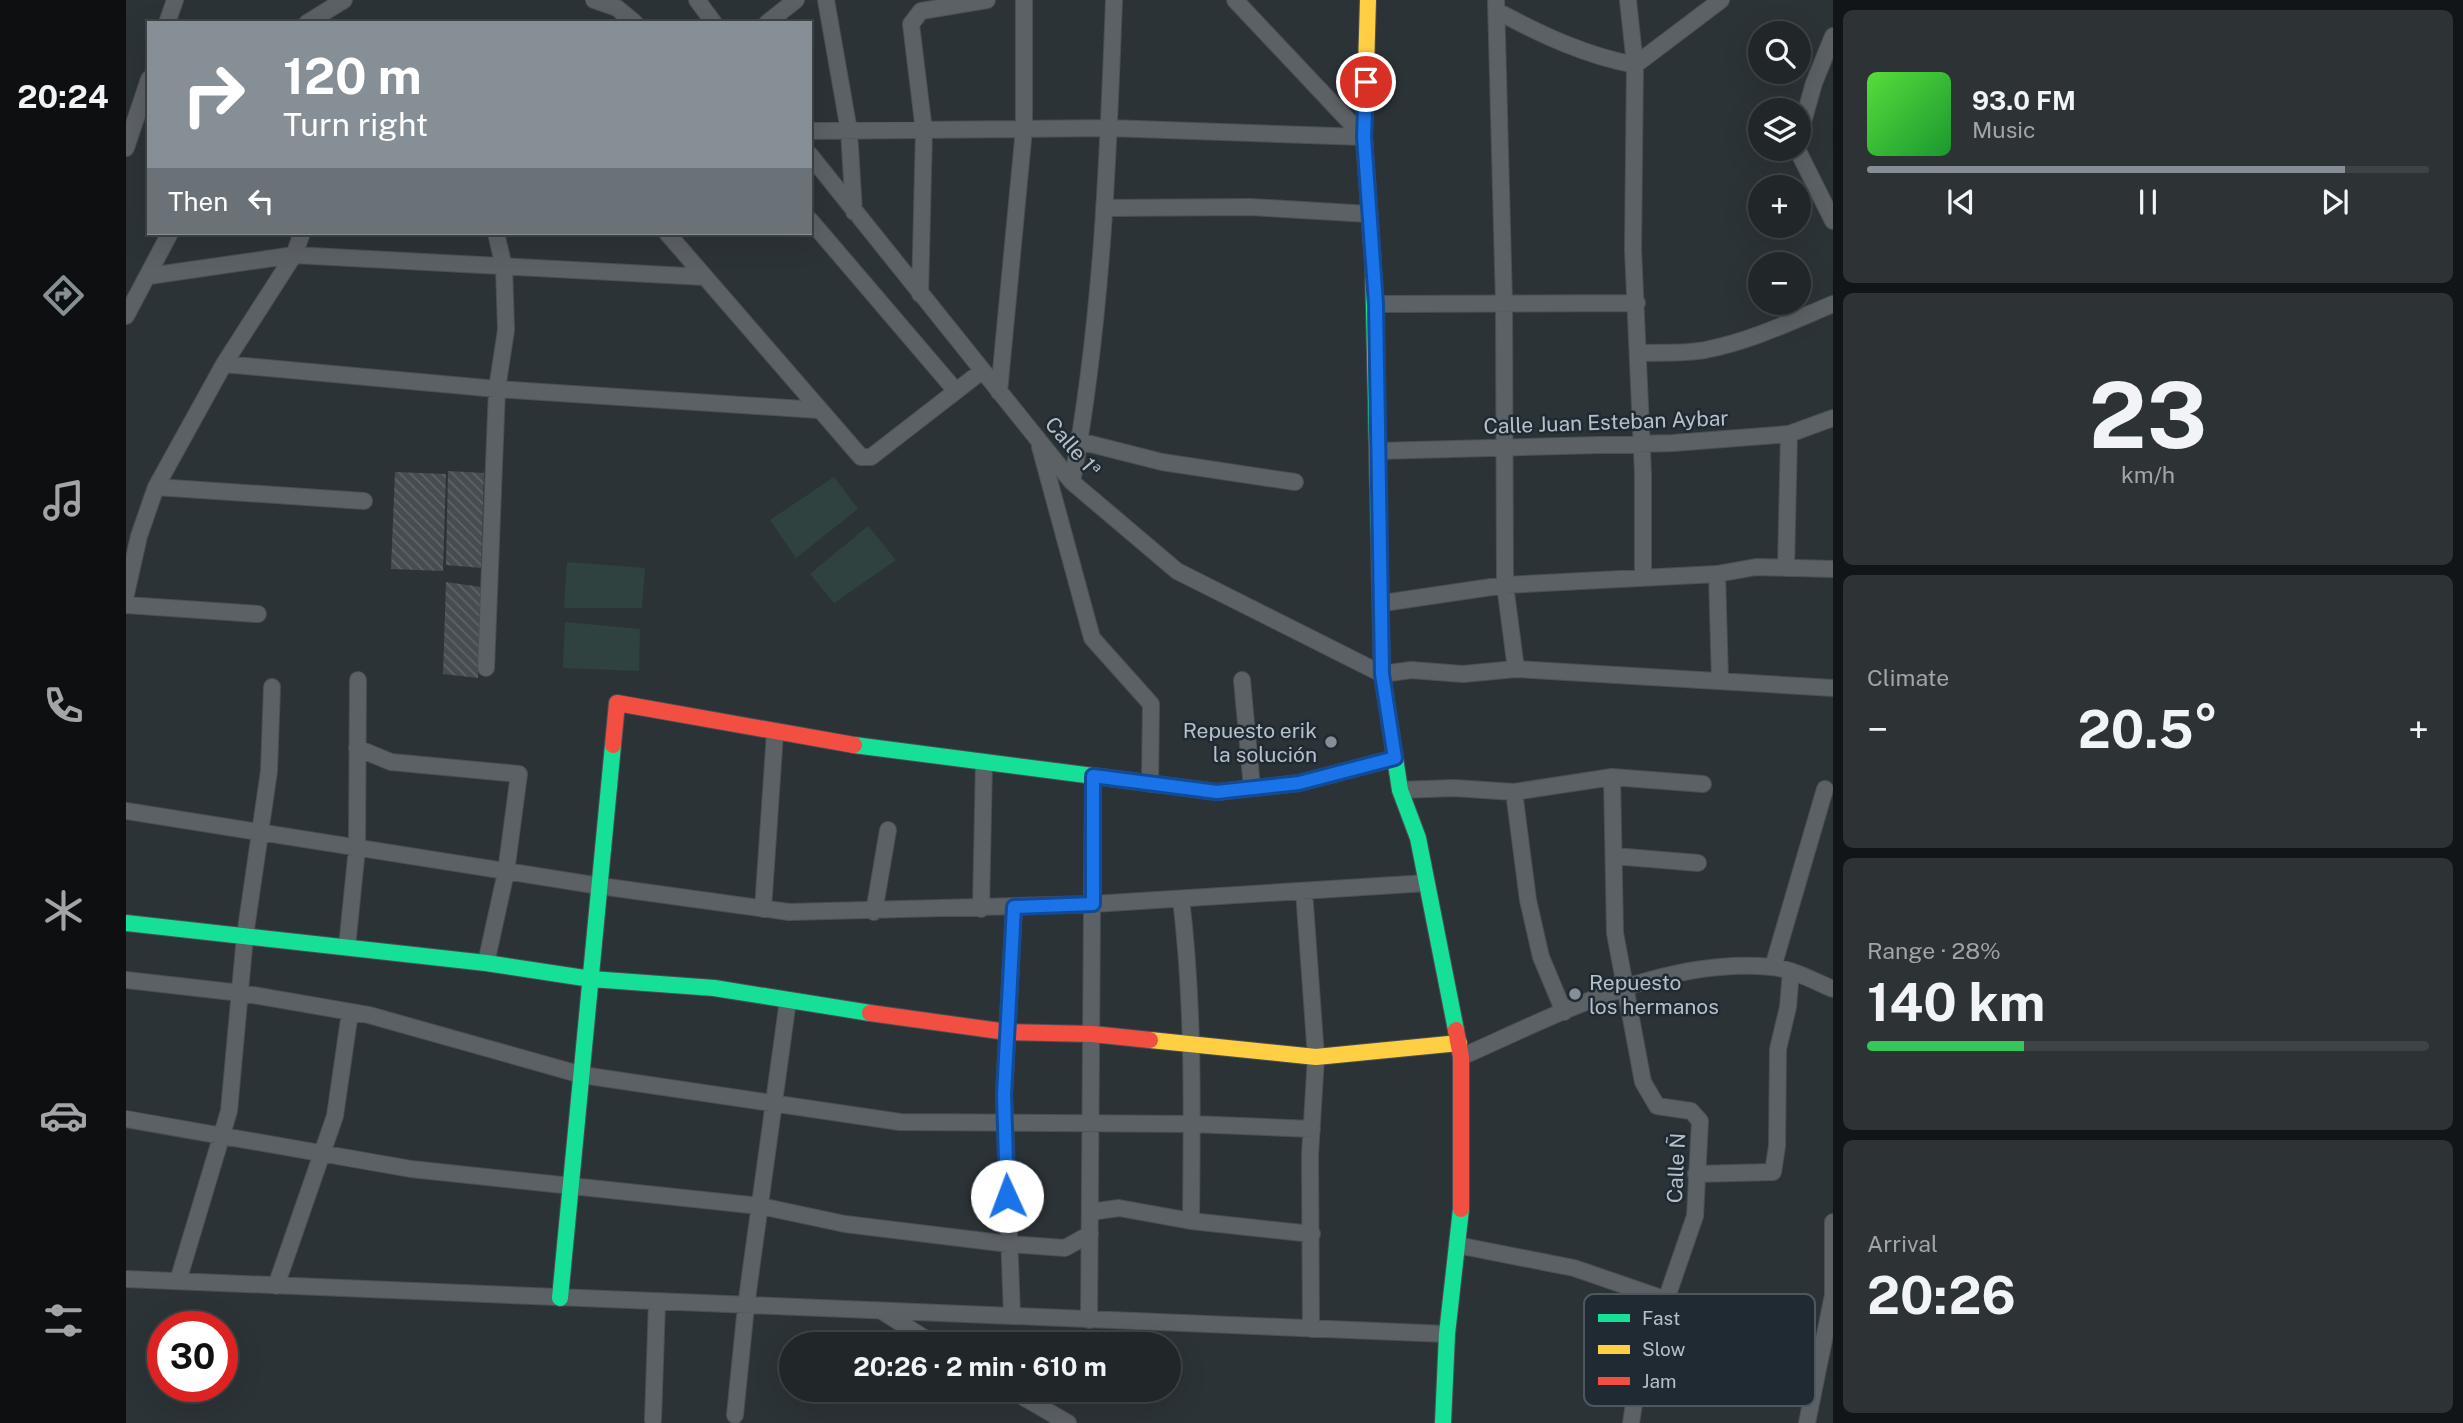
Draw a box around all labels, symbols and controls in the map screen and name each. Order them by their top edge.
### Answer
map controls [1748,21,1811,315]
button: search [1748,21,1811,84]
text: 120 m [283,47,422,105]
icon: right [168,49,259,140]
pin [1336,52,1396,112]
icon: arrive [1347,63,1385,101]
text: 20:24 [17,78,109,115]
text: 93.0 FM [1972,85,2076,116]
button: layers [1748,98,1811,161]
text: Turn right [283,106,428,143]
text: Music [1972,116,2036,143]
button: + [1748,175,1811,238]
icon: left [242,182,280,220]
icon: previous [1942,183,1980,221]
icon: pause [2129,183,2167,221]
icon: next [2316,183,2354,221]
text: Then [168,186,228,217]
button: − [1748,252,1811,315]
icon: directions [39,271,88,320]
text: 23 [2089,362,2207,468]
street label: Calle Juan Esteban Aybar [1483,405,1729,439]
street label: Calle 1ª [1040,412,1106,482]
text: km/h [2121,461,2175,488]
icon: music [39,476,88,525]
text: Climate [1867,664,1949,691]
icon: phone [39,681,88,730]
text: 20.5° [2078,699,2218,760]
text: − [1867,707,1888,752]
text: + [2408,707,2429,752]
place label: Repuesto erik la solución [1183,718,1317,767]
marker: Repuesto erik la solución [1323,734,1339,750]
icon: climate [39,886,88,935]
text: Range · 28% [1867,937,2001,964]
place label: Repuesto los hermanos [1589,970,1719,1019]
text: 140 km [1867,972,2045,1033]
marker: Repuesto los hermanos [1567,986,1583,1002]
icon: car [39,1091,88,1140]
street label: Calle Ñ [1662,1132,1690,1204]
position arrow [970,1159,1044,1233]
text: Arrival [1867,1230,1938,1257]
text: 20:26 [1867,1265,2016,1326]
legend [1584,1294,1815,1406]
icon: filters [39,1296,88,1345]
text: Fast [1642,1307,1680,1329]
speed limit sign: 30 [147,1311,238,1402]
text: Slow [1642,1338,1686,1360]
text: 20:26 · 2 min · 610 m [853,1351,1107,1382]
text: Jam [1642,1370,1676,1392]

